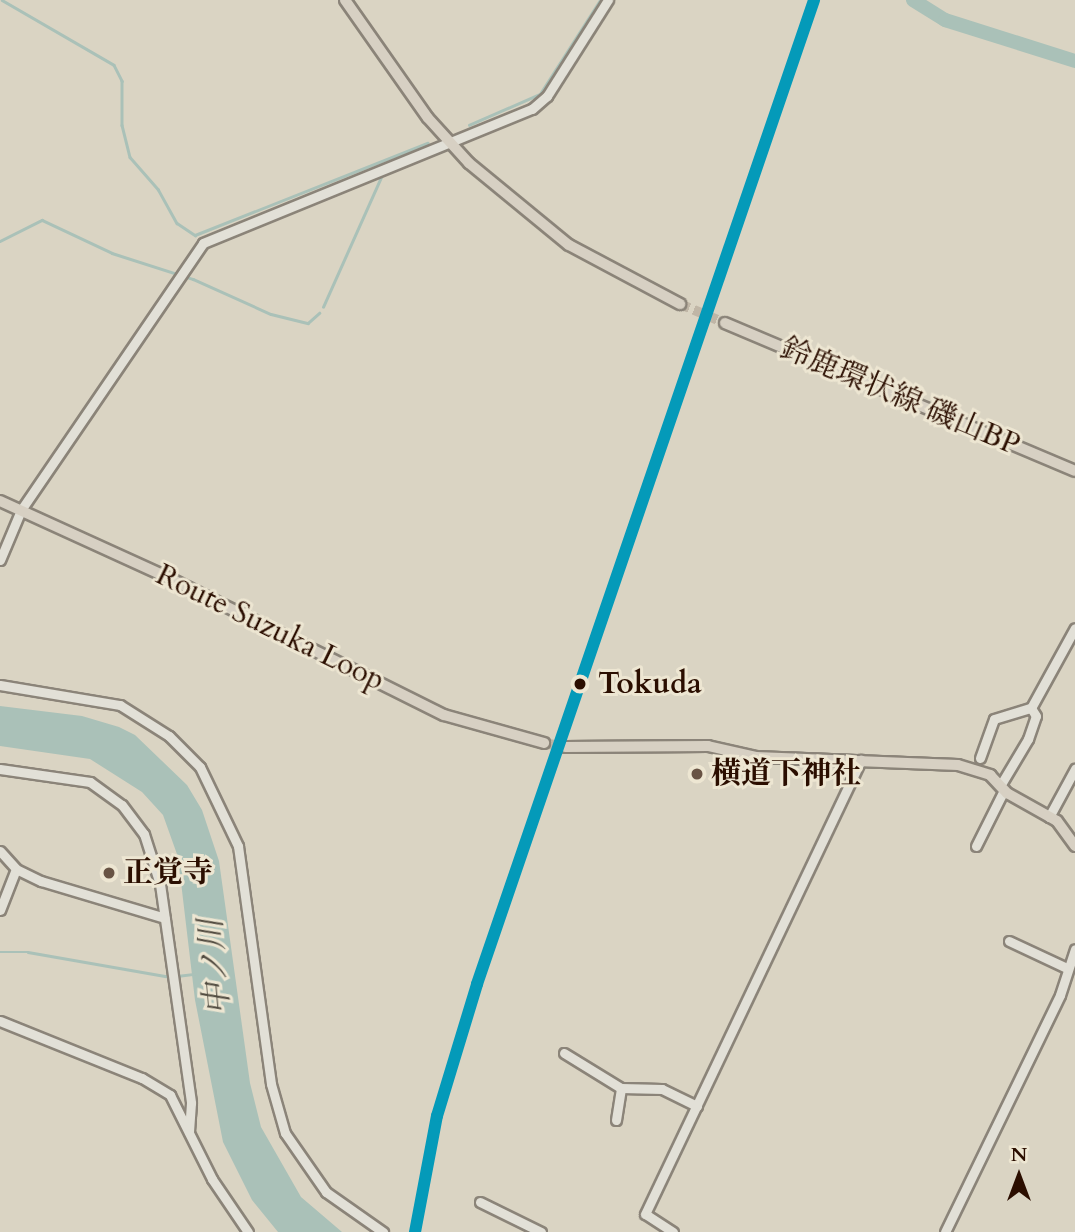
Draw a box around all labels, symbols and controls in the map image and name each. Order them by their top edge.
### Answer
street label: 鈴鹿環状線 磯山BP [775,330,1025,464]
street label: Route Suzuka Loop [150,557,390,699]
place label: Tokuda [598,666,702,702]
marker: Tokuda [568,672,592,696]
place label: 横道下神社 [711,756,861,792]
marker: 横道下神社 [689,766,705,782]
place label: 正覚寺 [123,855,213,891]
marker: 正覚寺 [101,865,117,881]
water label: 中ノ川 [192,918,238,1016]
north arrow [984,1141,1054,1211]
text: N [1011,1142,1027,1168]

